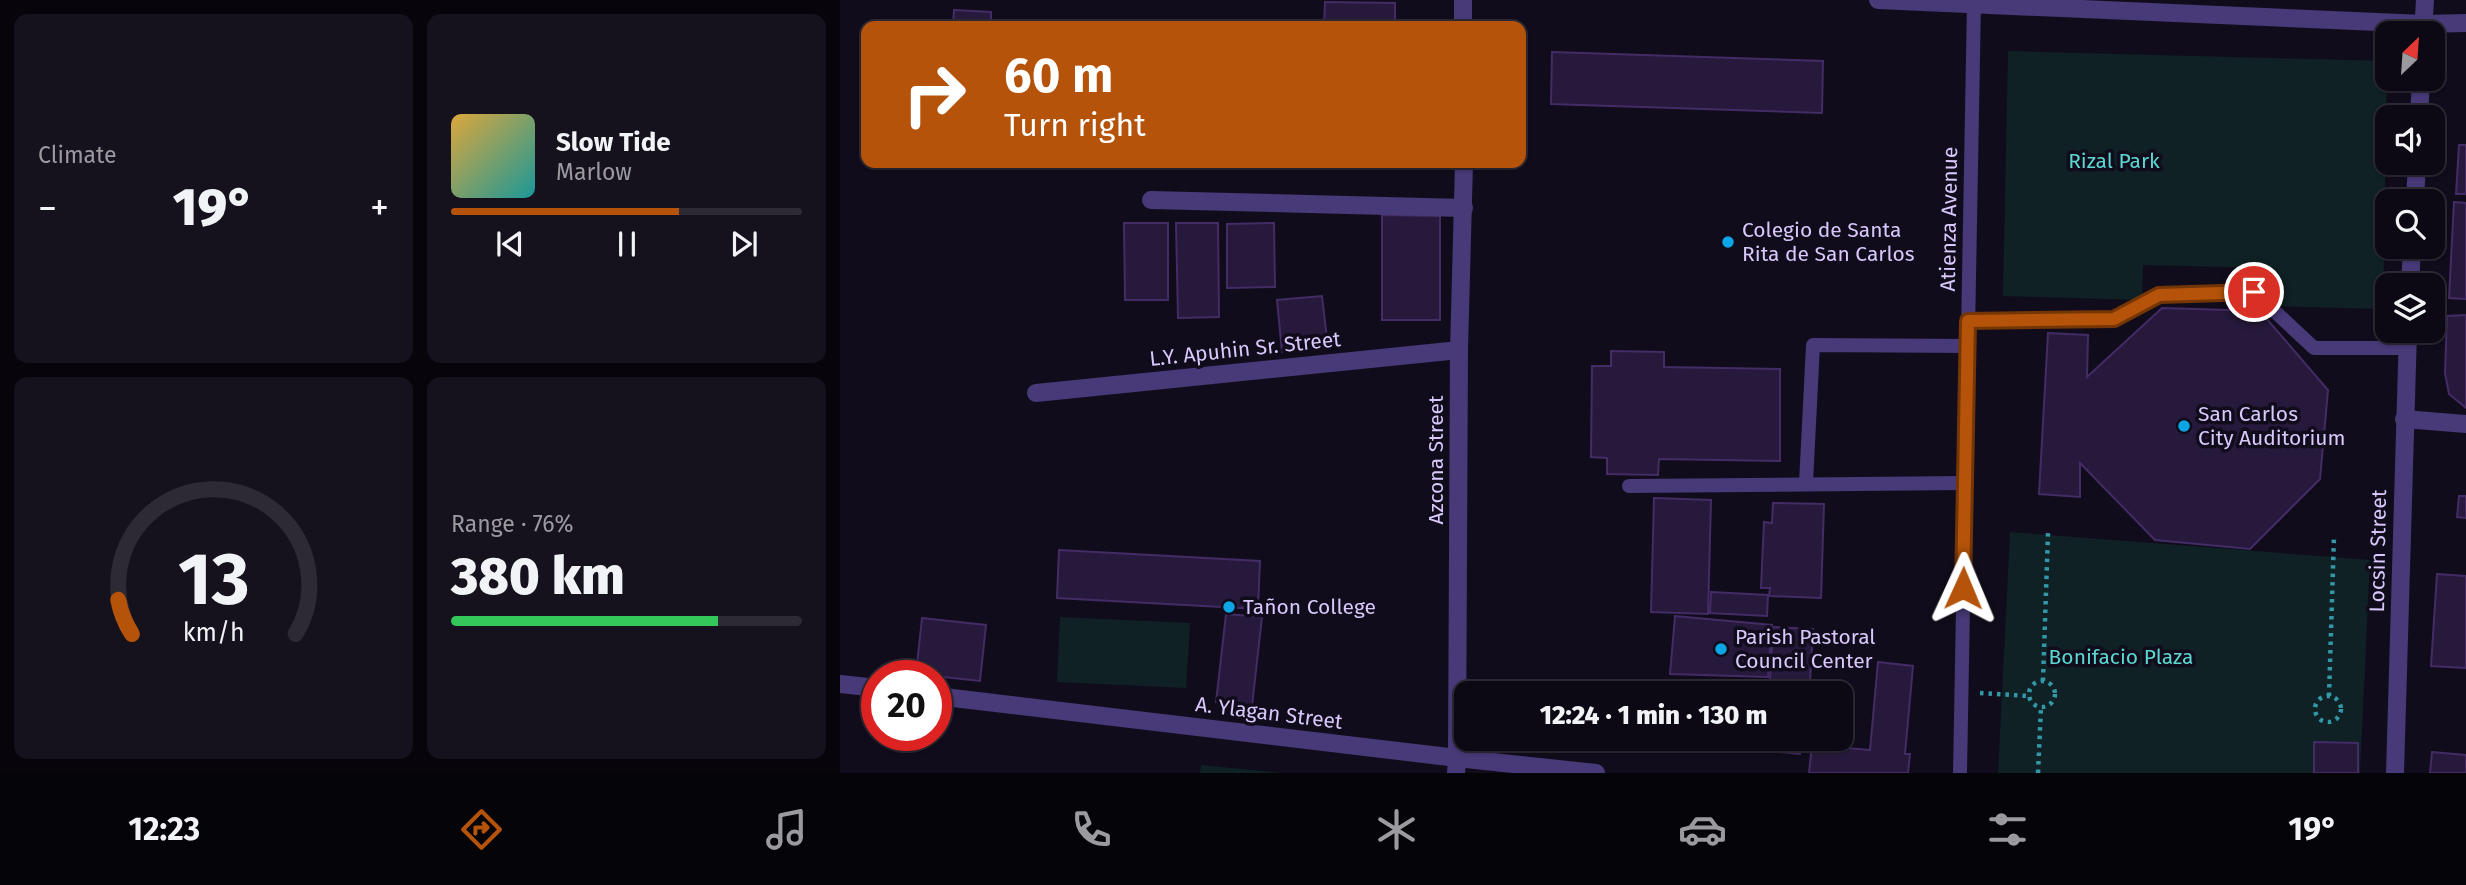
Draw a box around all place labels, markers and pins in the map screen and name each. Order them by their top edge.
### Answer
place label: Colegio de Santa Rita de San Carlos [1742,217,1915,267]
marker: Colegio de Santa Rita de San Carlos [1720,234,1736,250]
pin [2224,262,2284,322]
place label: San Carlos City Auditorium [2198,401,2346,451]
marker: San Carlos City Auditorium [2176,418,2192,434]
place label: Tañon College [1243,594,1376,620]
marker: Tañon College [1221,599,1237,615]
place label: Parish Pastoral Council Center [1735,624,1876,674]
marker: Parish Pastoral Council Center [1713,641,1729,657]

